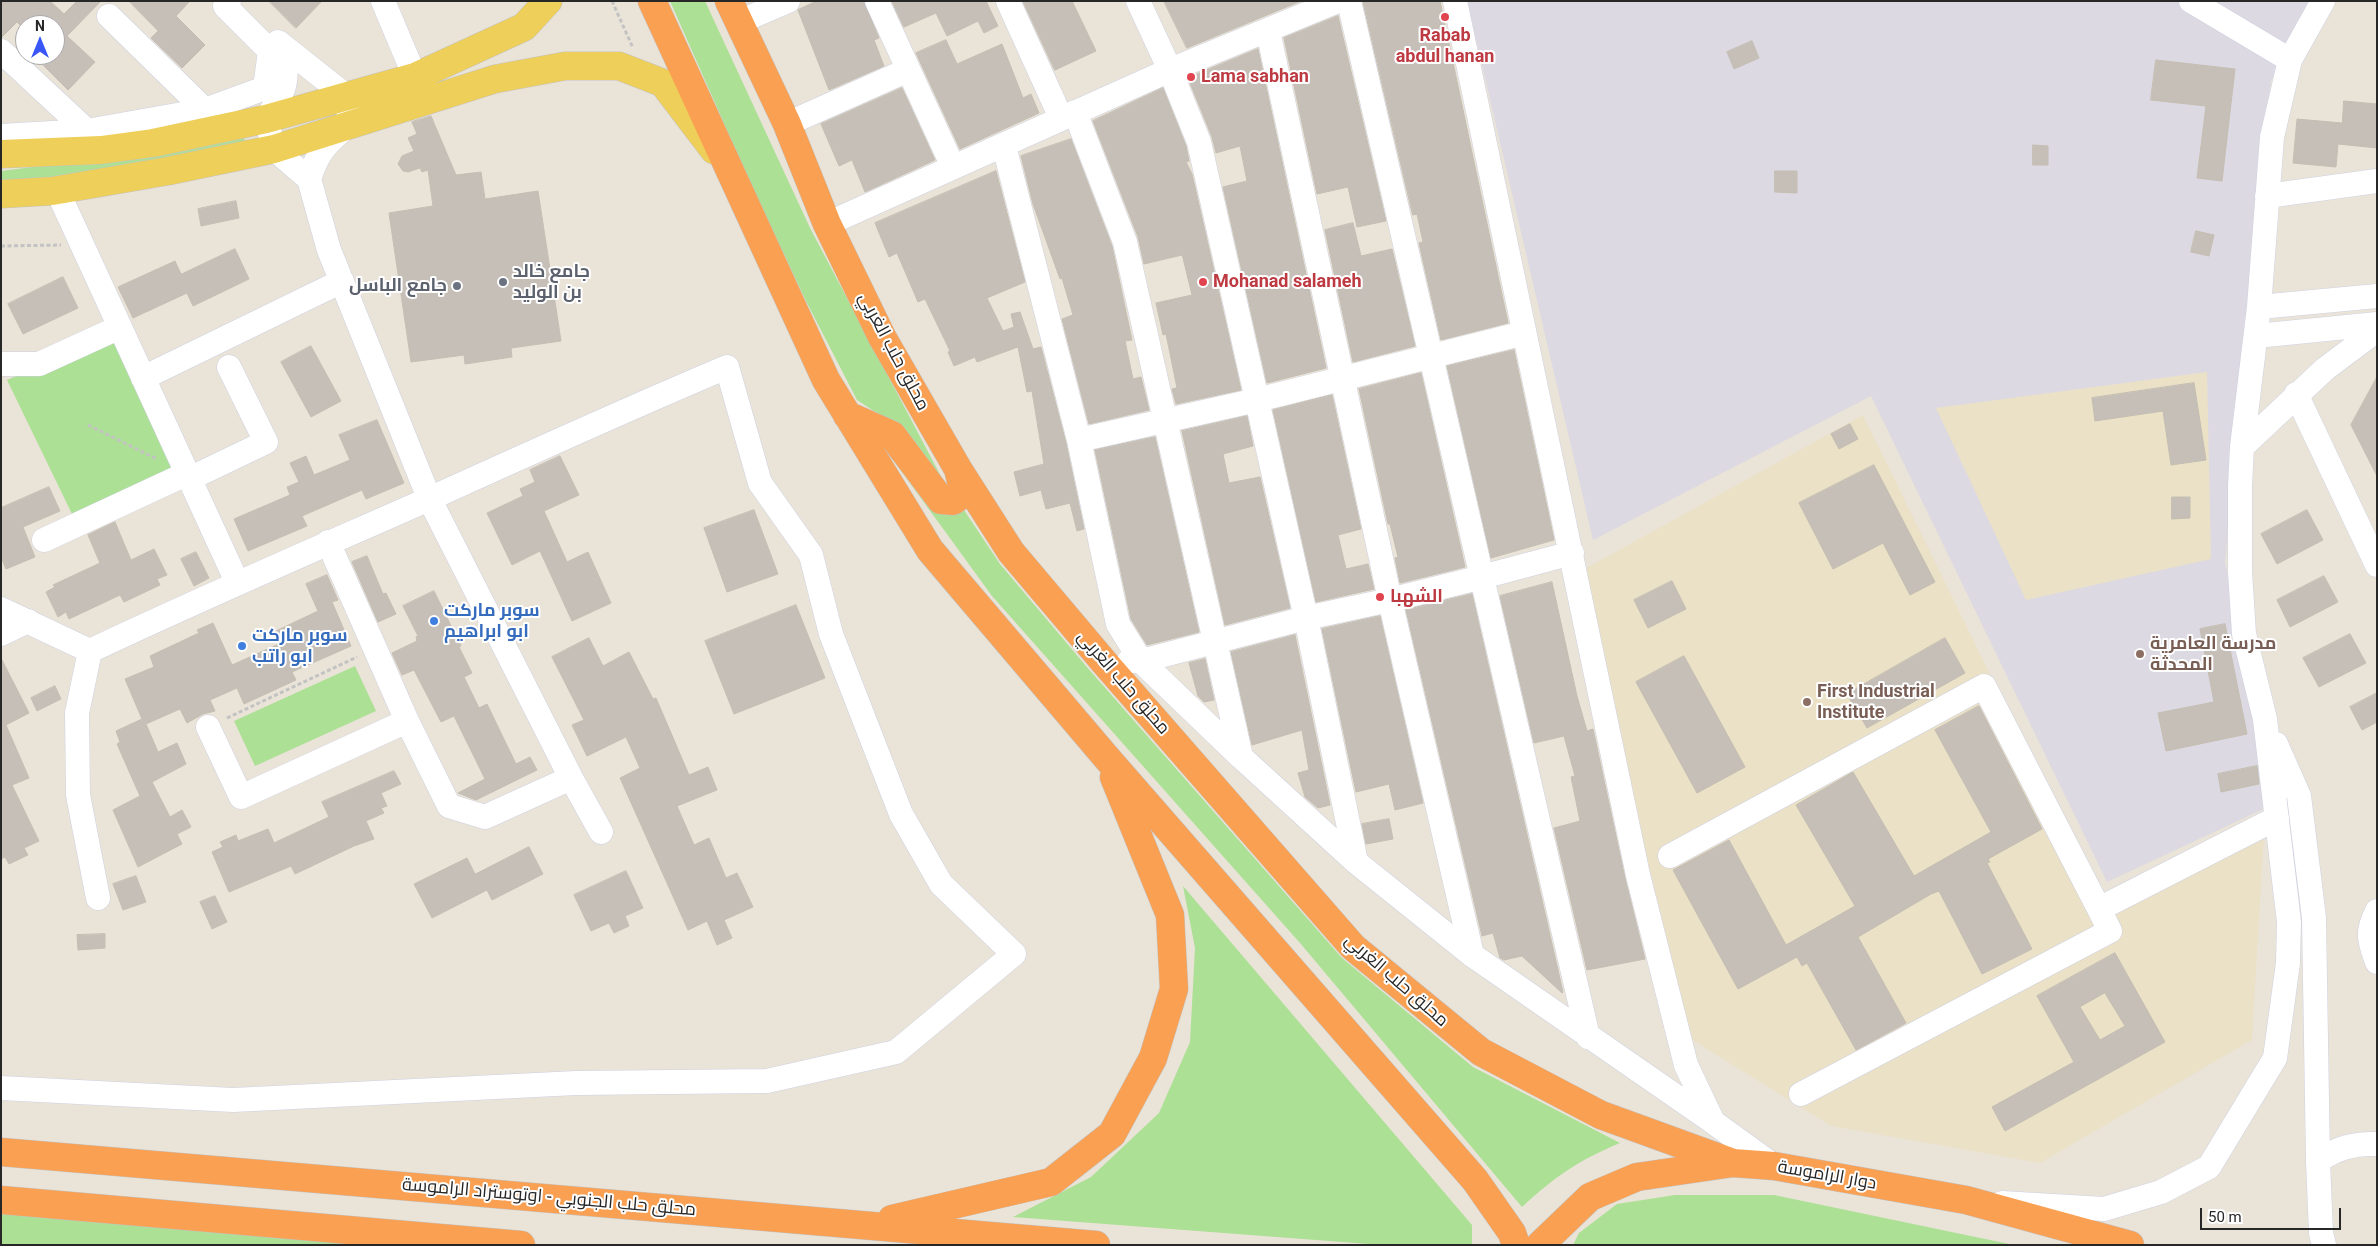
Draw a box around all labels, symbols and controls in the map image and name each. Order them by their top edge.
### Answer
marker: Rabab abdul hanan [1439,11,1451,23]
north arrow [15,15,65,65]
text: N [35,18,45,34]
place label: Rabab abdul hanan [1396,25,1494,68]
place label: Lama sabhan [1201,66,1309,88]
marker: Lama sabhan [1185,71,1197,83]
place label: جامع خالد بن الوليد [513,261,590,304]
place label: Mohanad salameh [1213,271,1362,293]
place label: جامع الباسل [349,275,447,297]
marker: جامع خالد بن الوليد [497,276,509,288]
marker: Mohanad salameh [1197,276,1209,288]
marker: جامع الباسل [451,280,463,292]
street label: محلق حلب الغربي [853,289,933,415]
place label: الشهبا [1390,586,1443,608]
marker: الشهبا [1374,591,1386,603]
place label: سوبر ماركت ابو ابراهيم [444,600,540,642]
marker: سوبر ماركت ابو ابراهيم [428,615,440,627]
place label: سوبر ماركت ابو راتب [252,625,348,668]
street label: محلق حلب الغربي [1072,627,1174,739]
place label: مدرسة العامرية المحدثة [2150,633,2276,676]
marker: سوبر ماركت ابو راتب [236,640,248,652]
marker: مدرسة العامرية المحدثة [2134,648,2146,660]
place label: First Industrial Institute [1817,681,1935,724]
marker: First Industrial Institute [1801,696,1813,708]
street label: محلق حلب الغربي [1340,930,1452,1032]
street label: دوار الراموسة [1776,1157,1878,1195]
street label: محلق حلب الجنوبي - اوتوستراد الراموسة [401,1174,697,1222]
scale bar [2203,1198,2344,1230]
text: 50 m [2208,1208,2242,1226]

